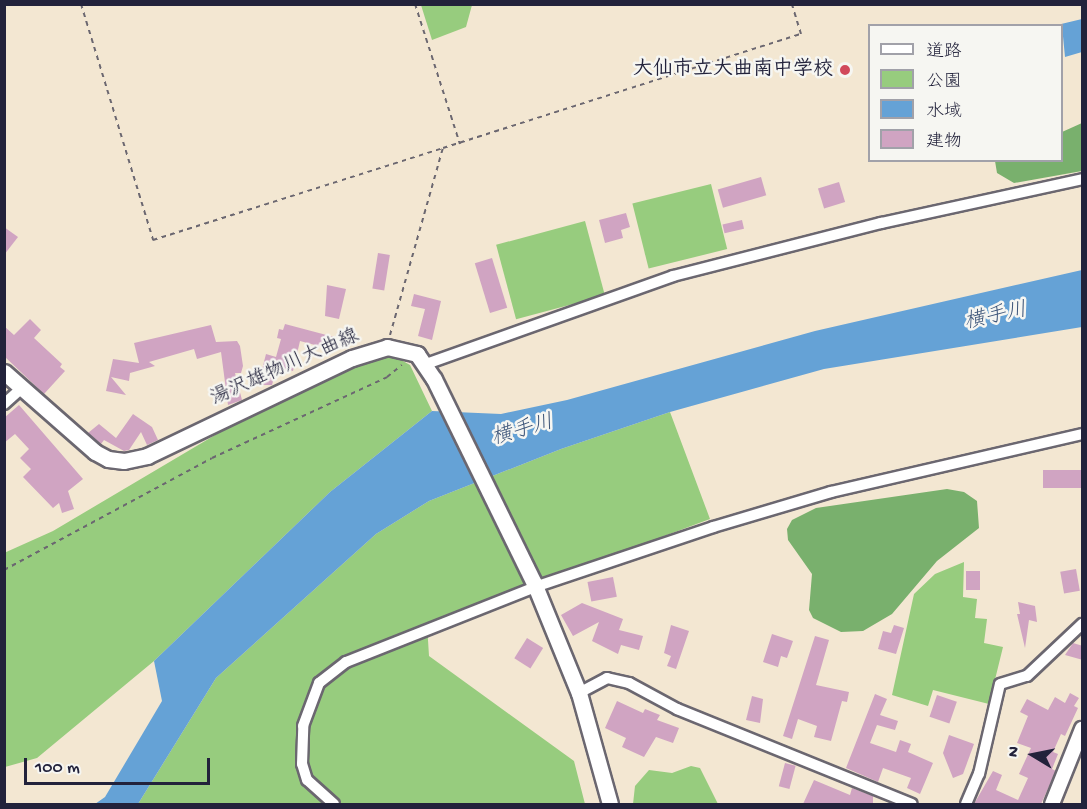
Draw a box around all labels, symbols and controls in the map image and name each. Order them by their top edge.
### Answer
legend [868,24,1063,162]
text: 道路 [926,42,962,63]
place label: 大仙市立大曲南中学校 [633,58,833,82]
marker: 大仙市立大曲南中学校 [838,63,852,77]
text: 公園 [926,72,962,93]
text: 水域 [926,102,962,123]
text: 建物 [926,132,962,153]
water label: 横手川 [963,299,1029,337]
street label: 湯沢雄物川大曲線 [207,324,363,412]
water label: 横手川 [489,411,557,453]
north arrow [1003,725,1063,785]
text: N [1005,745,1025,759]
scale bar [27,746,213,784]
text: 100 m [35,758,80,779]

